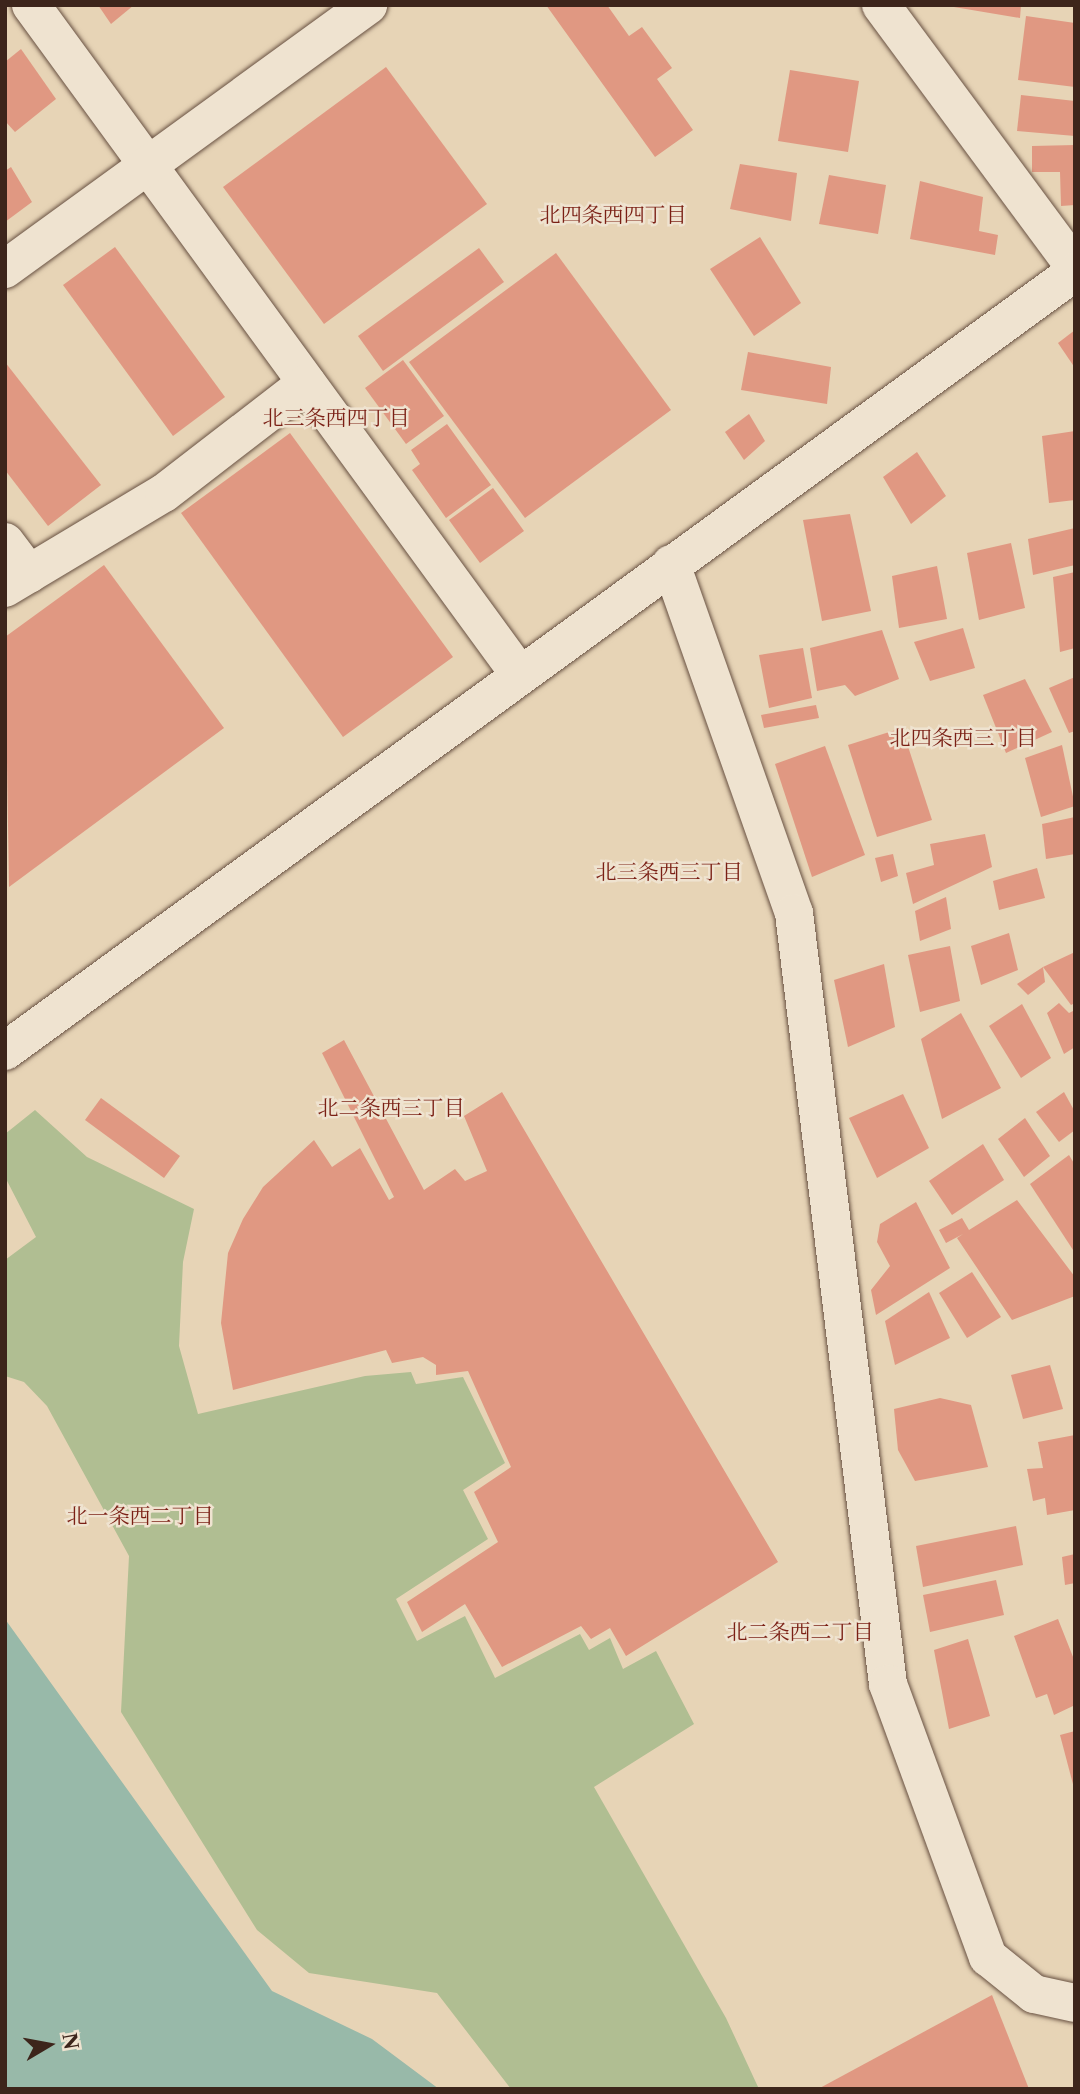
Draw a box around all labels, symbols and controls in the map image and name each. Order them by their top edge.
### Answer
district label: 北四条西四丁目 [540,202,686,228]
district label: 北三条西四丁目 [263,405,409,431]
district label: 北四条西三丁目 [890,725,1036,751]
district label: 北三条西三丁目 [596,859,742,885]
district label: 北二条西三丁目 [318,1095,464,1121]
district label: 北一条西二丁目 [67,1503,213,1529]
district label: 北二条西二丁目 [727,1619,873,1645]
north arrow [14,2010,84,2080]
text: N [57,2031,83,2051]

